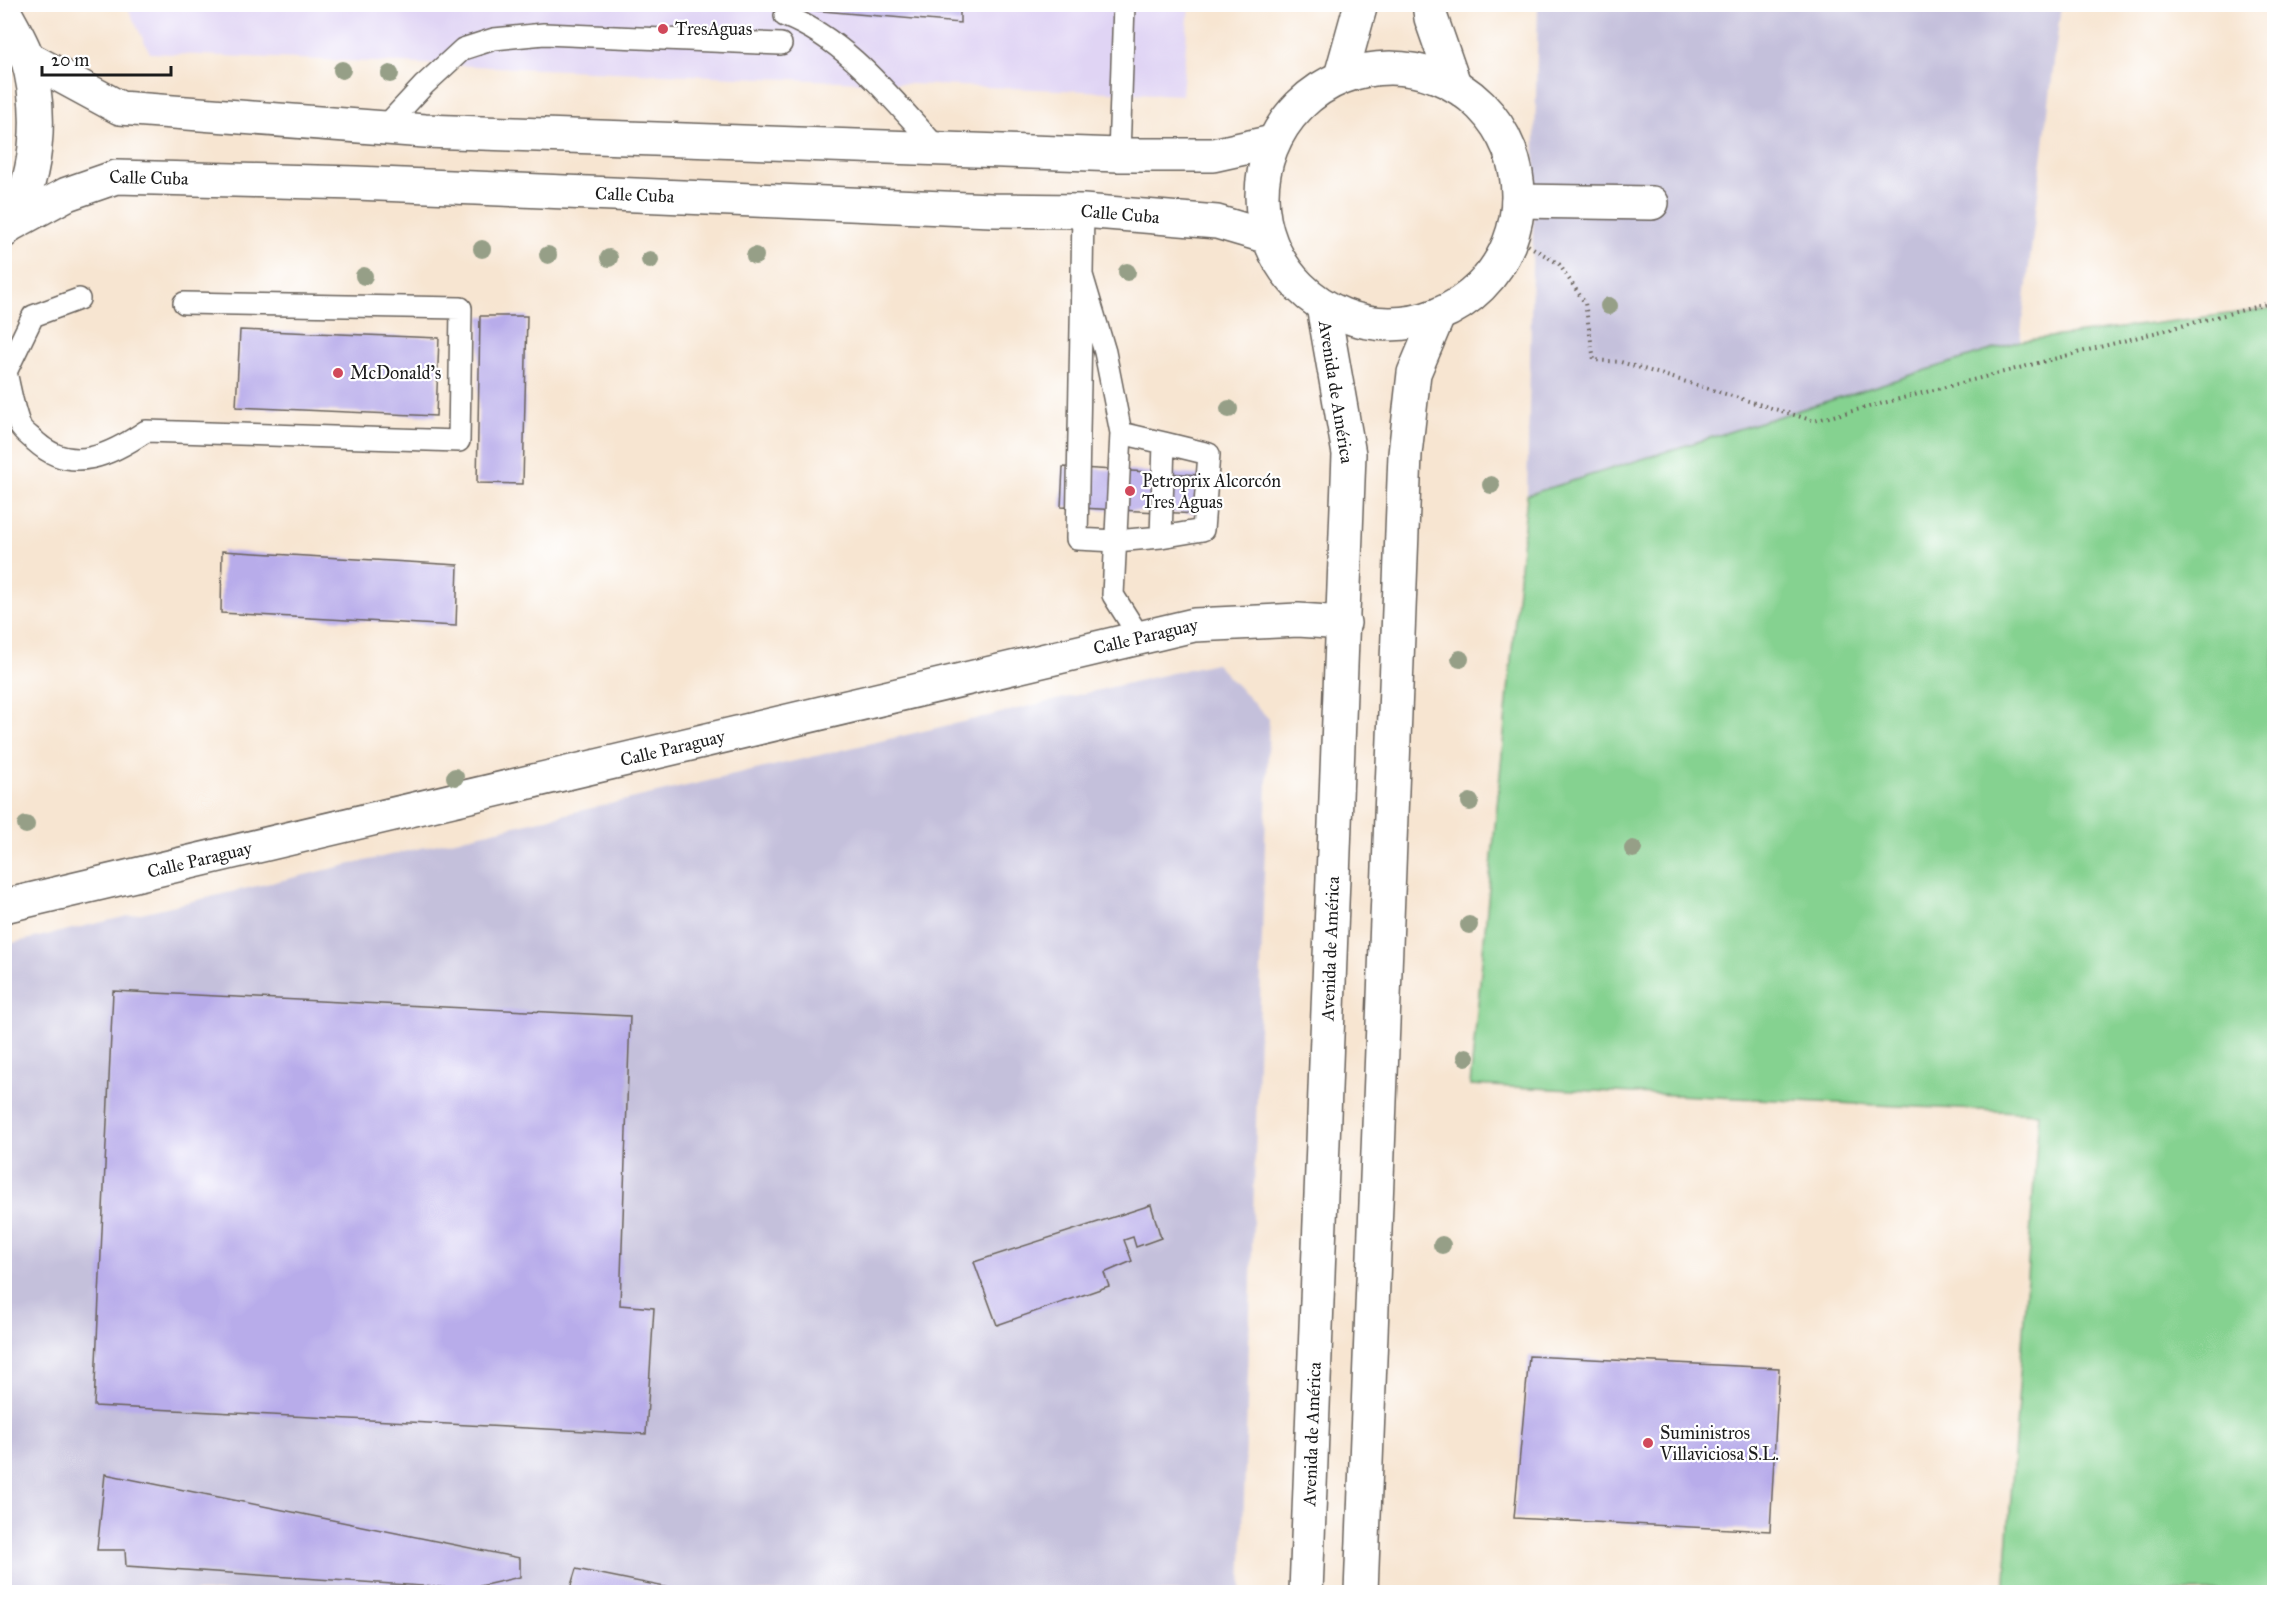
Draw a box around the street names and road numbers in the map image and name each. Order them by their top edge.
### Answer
street label: Calle Cuba [106,165,189,190]
street label: Calle Cuba [595,182,675,208]
street label: Calle Cuba [1080,200,1161,228]
street label: Avenida de América [1314,318,1358,465]
street label: Calle Paraguay [1091,613,1201,659]
street label: Calle Paraguay [618,725,728,771]
street label: Calle Paraguay [145,837,255,883]
street label: Avenida de América [1317,875,1344,1022]
street label: Avenida de América [1298,1361,1326,1508]

